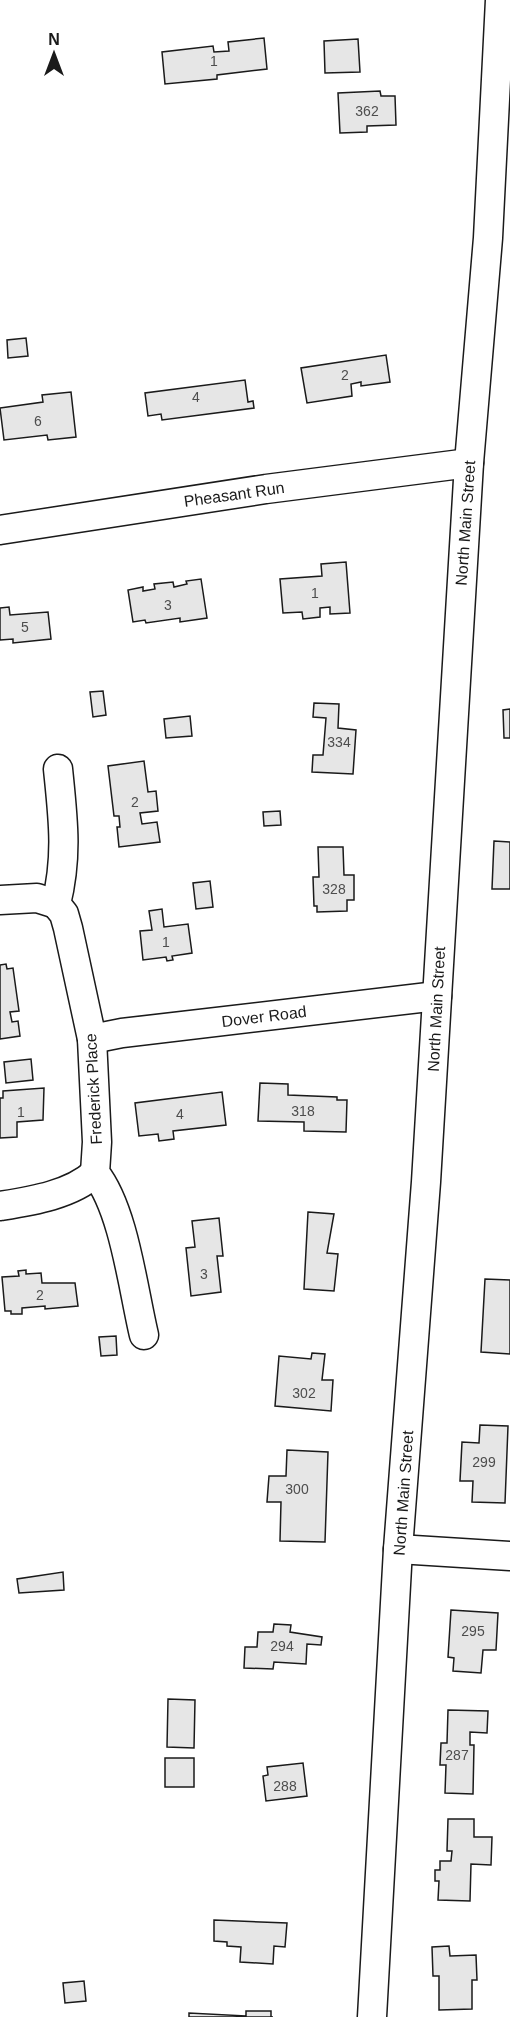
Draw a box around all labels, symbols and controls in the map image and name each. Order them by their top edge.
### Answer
north arrow [24,24,84,84]
text: N [48,31,60,48]
house number: 1 [210,53,218,69]
house number: 362 [355,103,379,119]
house number: 2 [341,367,349,383]
house number: 4 [192,389,200,405]
house number: 6 [34,413,42,429]
street label: North Main Street [453,459,478,586]
street label: Pheasant Run [183,479,285,510]
house number: 1 [311,585,319,601]
house number: 3 [164,597,172,613]
house number: 5 [21,619,29,635]
house number: 334 [327,734,351,750]
house number: 2 [131,794,139,810]
house number: 328 [322,881,346,897]
house number: 1 [162,934,170,950]
street label: North Main Street [425,945,448,1072]
street label: Dover Road [221,1003,307,1030]
street label: Frederick Place [82,1033,105,1145]
house number: 318 [291,1103,315,1119]
house number: 1 [17,1104,25,1120]
house number: 4 [176,1106,184,1122]
house number: 3 [200,1266,208,1282]
house number: 2 [36,1287,44,1303]
house number: 302 [292,1385,316,1401]
street label: North Main Street [391,1429,416,1556]
house number: 299 [472,1454,496,1470]
house number: 300 [285,1481,309,1497]
house number: 295 [461,1623,485,1639]
house number: 294 [270,1638,294,1654]
house number: 287 [445,1747,469,1763]
house number: 288 [273,1778,297,1794]

